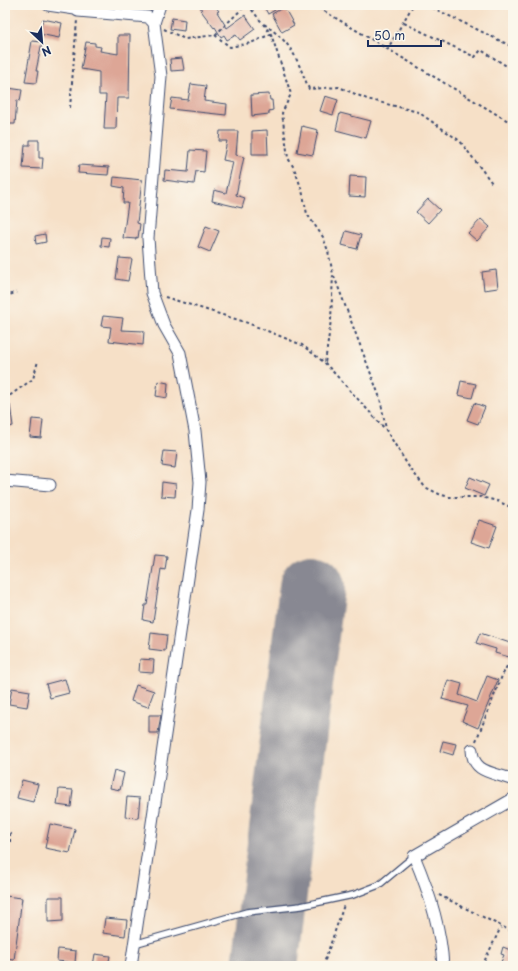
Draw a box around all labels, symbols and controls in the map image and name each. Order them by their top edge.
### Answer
north arrow [22,22,62,62]
scale bar [368,22,441,48]
text: 50 m [374,26,405,44]
text: N [39,42,54,61]

